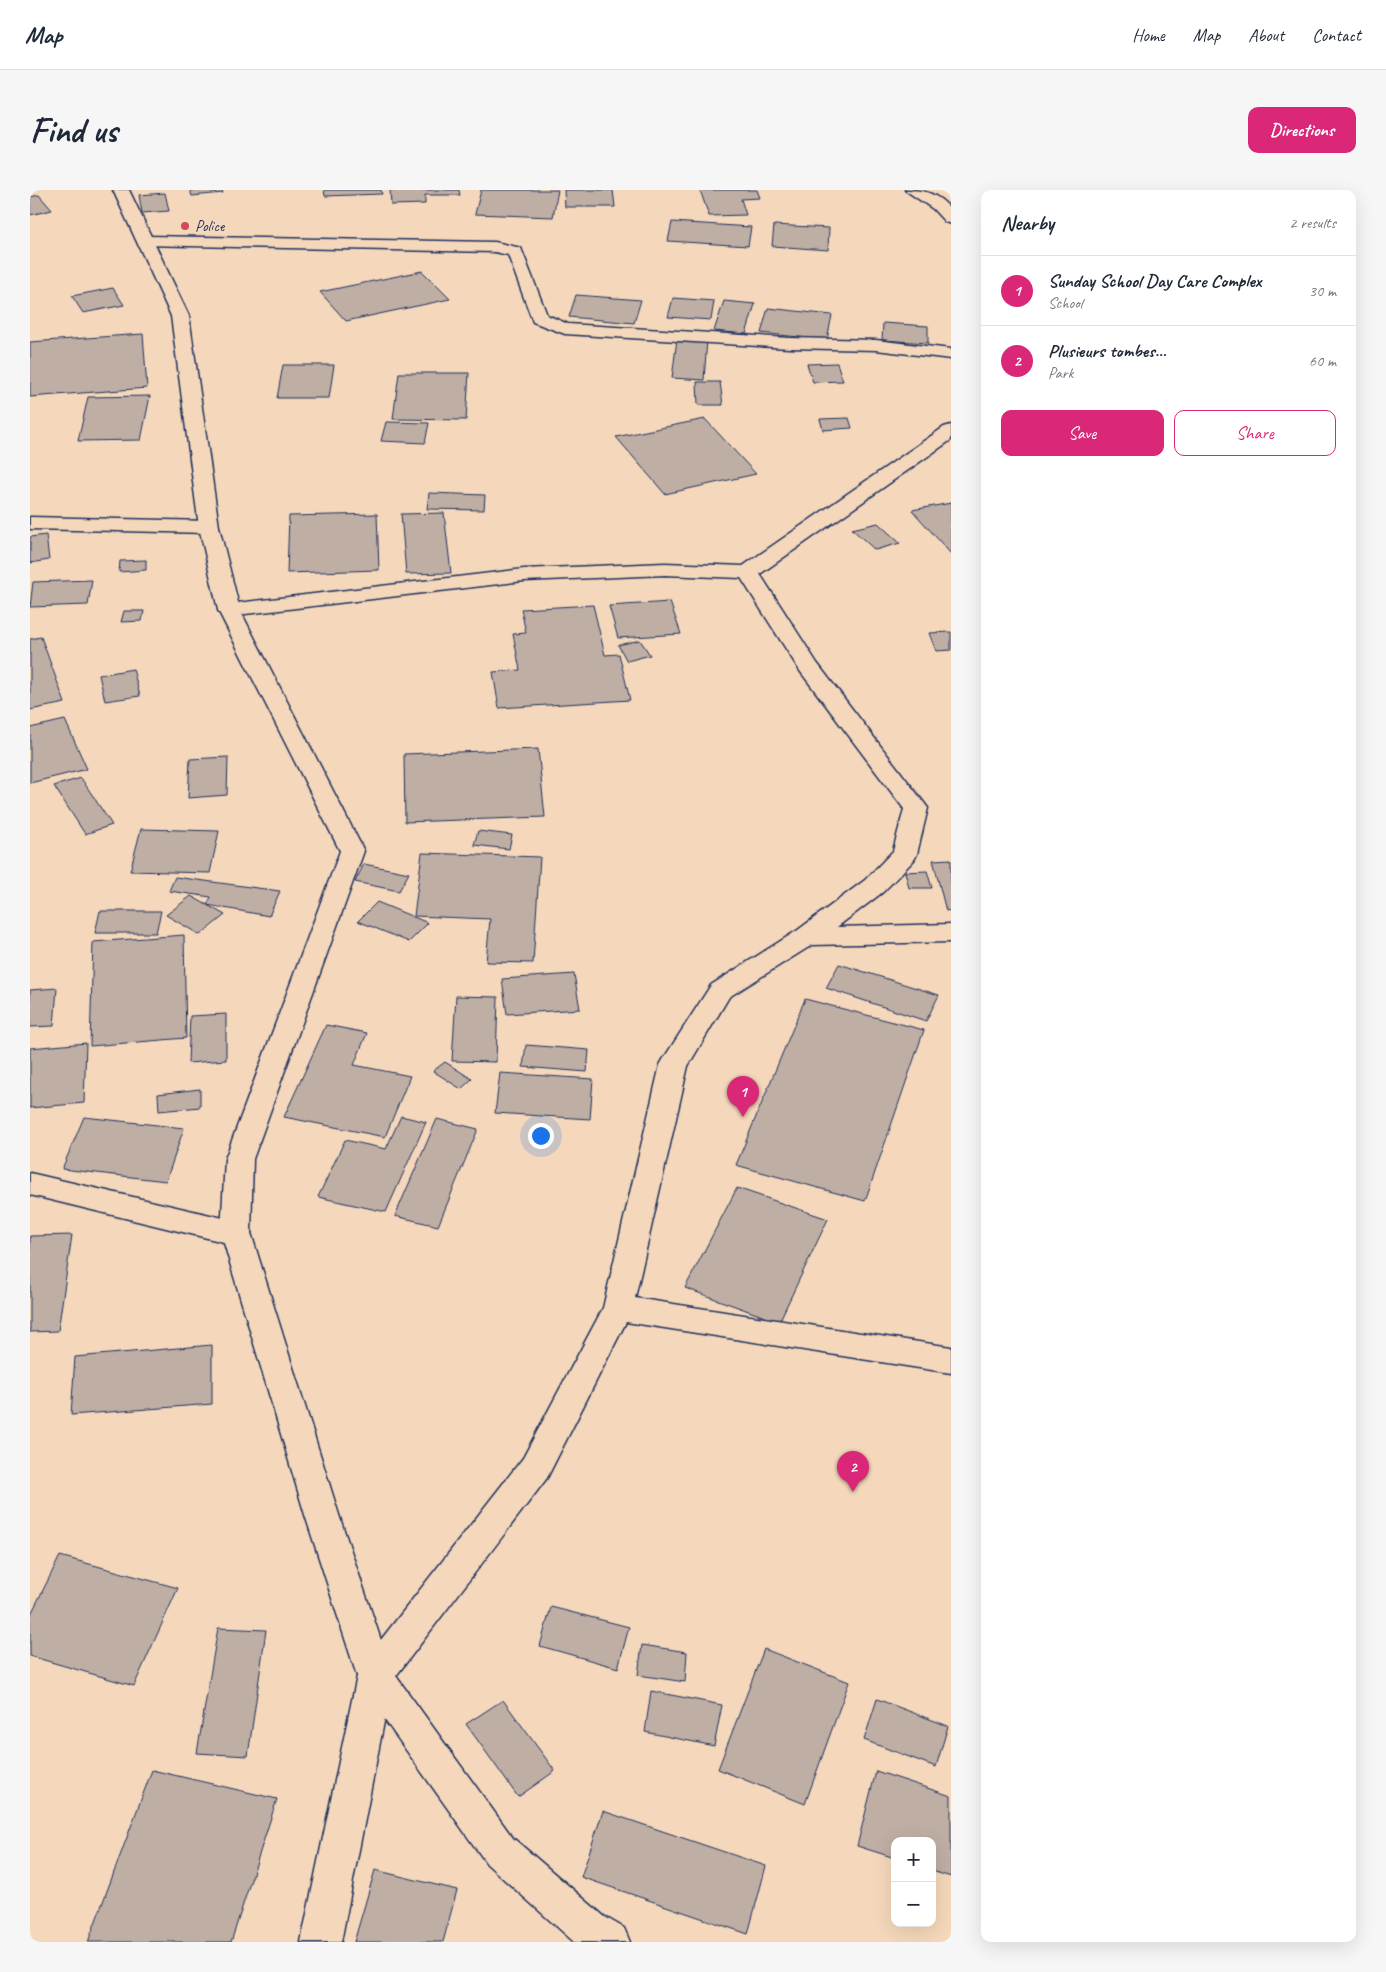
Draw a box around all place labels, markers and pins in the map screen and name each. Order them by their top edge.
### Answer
place label: Police [195,216,226,236]
marker: Police [179,220,191,232]
pin: 1 [727,1076,759,1117]
pin: 2 [837,1451,869,1492]

